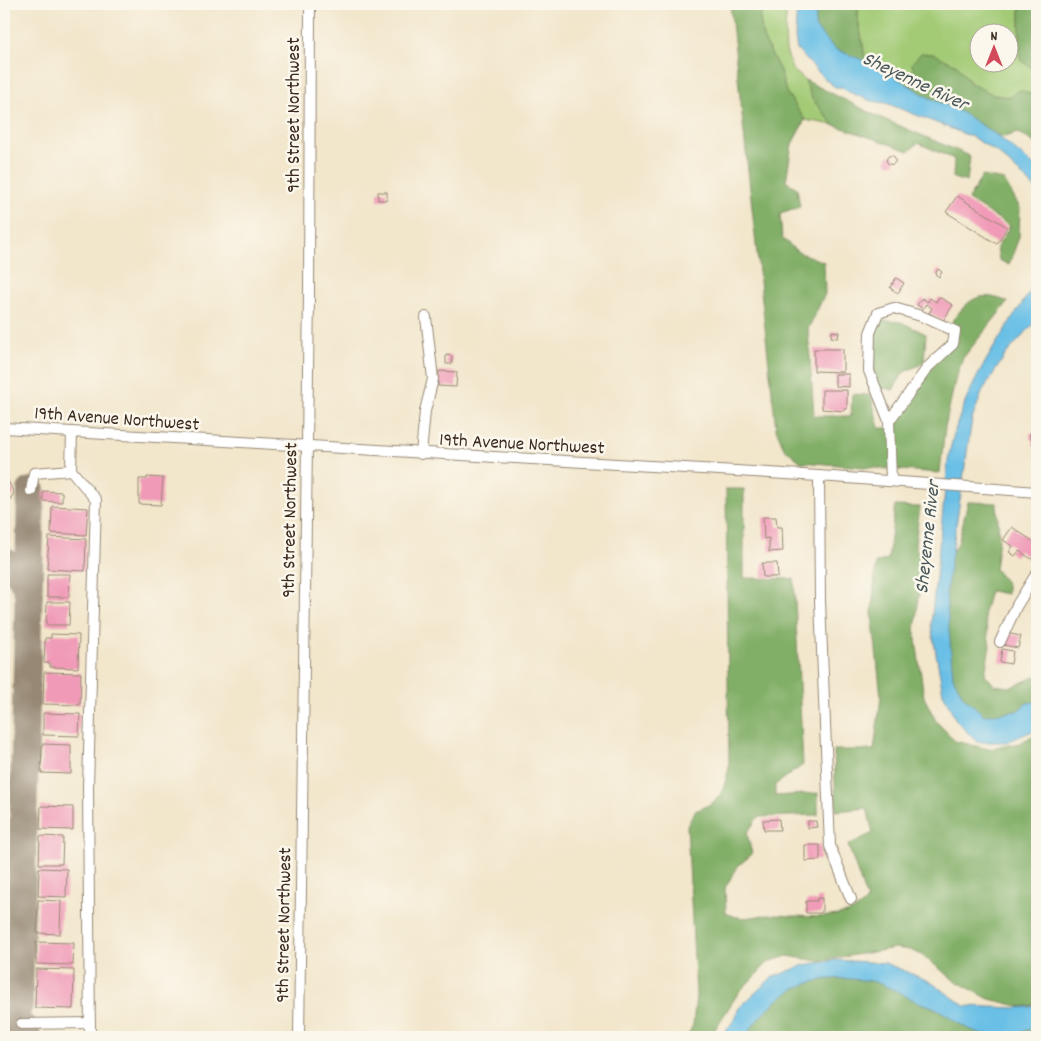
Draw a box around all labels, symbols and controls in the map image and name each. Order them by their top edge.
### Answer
north arrow [968,22,1018,72]
text: N [991,27,998,47]
street label: 9th Street Northwest [282,37,309,193]
water label: Sheyenne River [857,46,974,120]
street label: 19th Avenue Northwest [33,401,200,440]
street label: 19th Avenue Northwest [438,428,605,463]
street label: 9th Street Northwest [277,442,306,598]
water label: Sheyenne River [909,477,949,595]
street label: 9th Street Northwest [271,847,300,1003]

